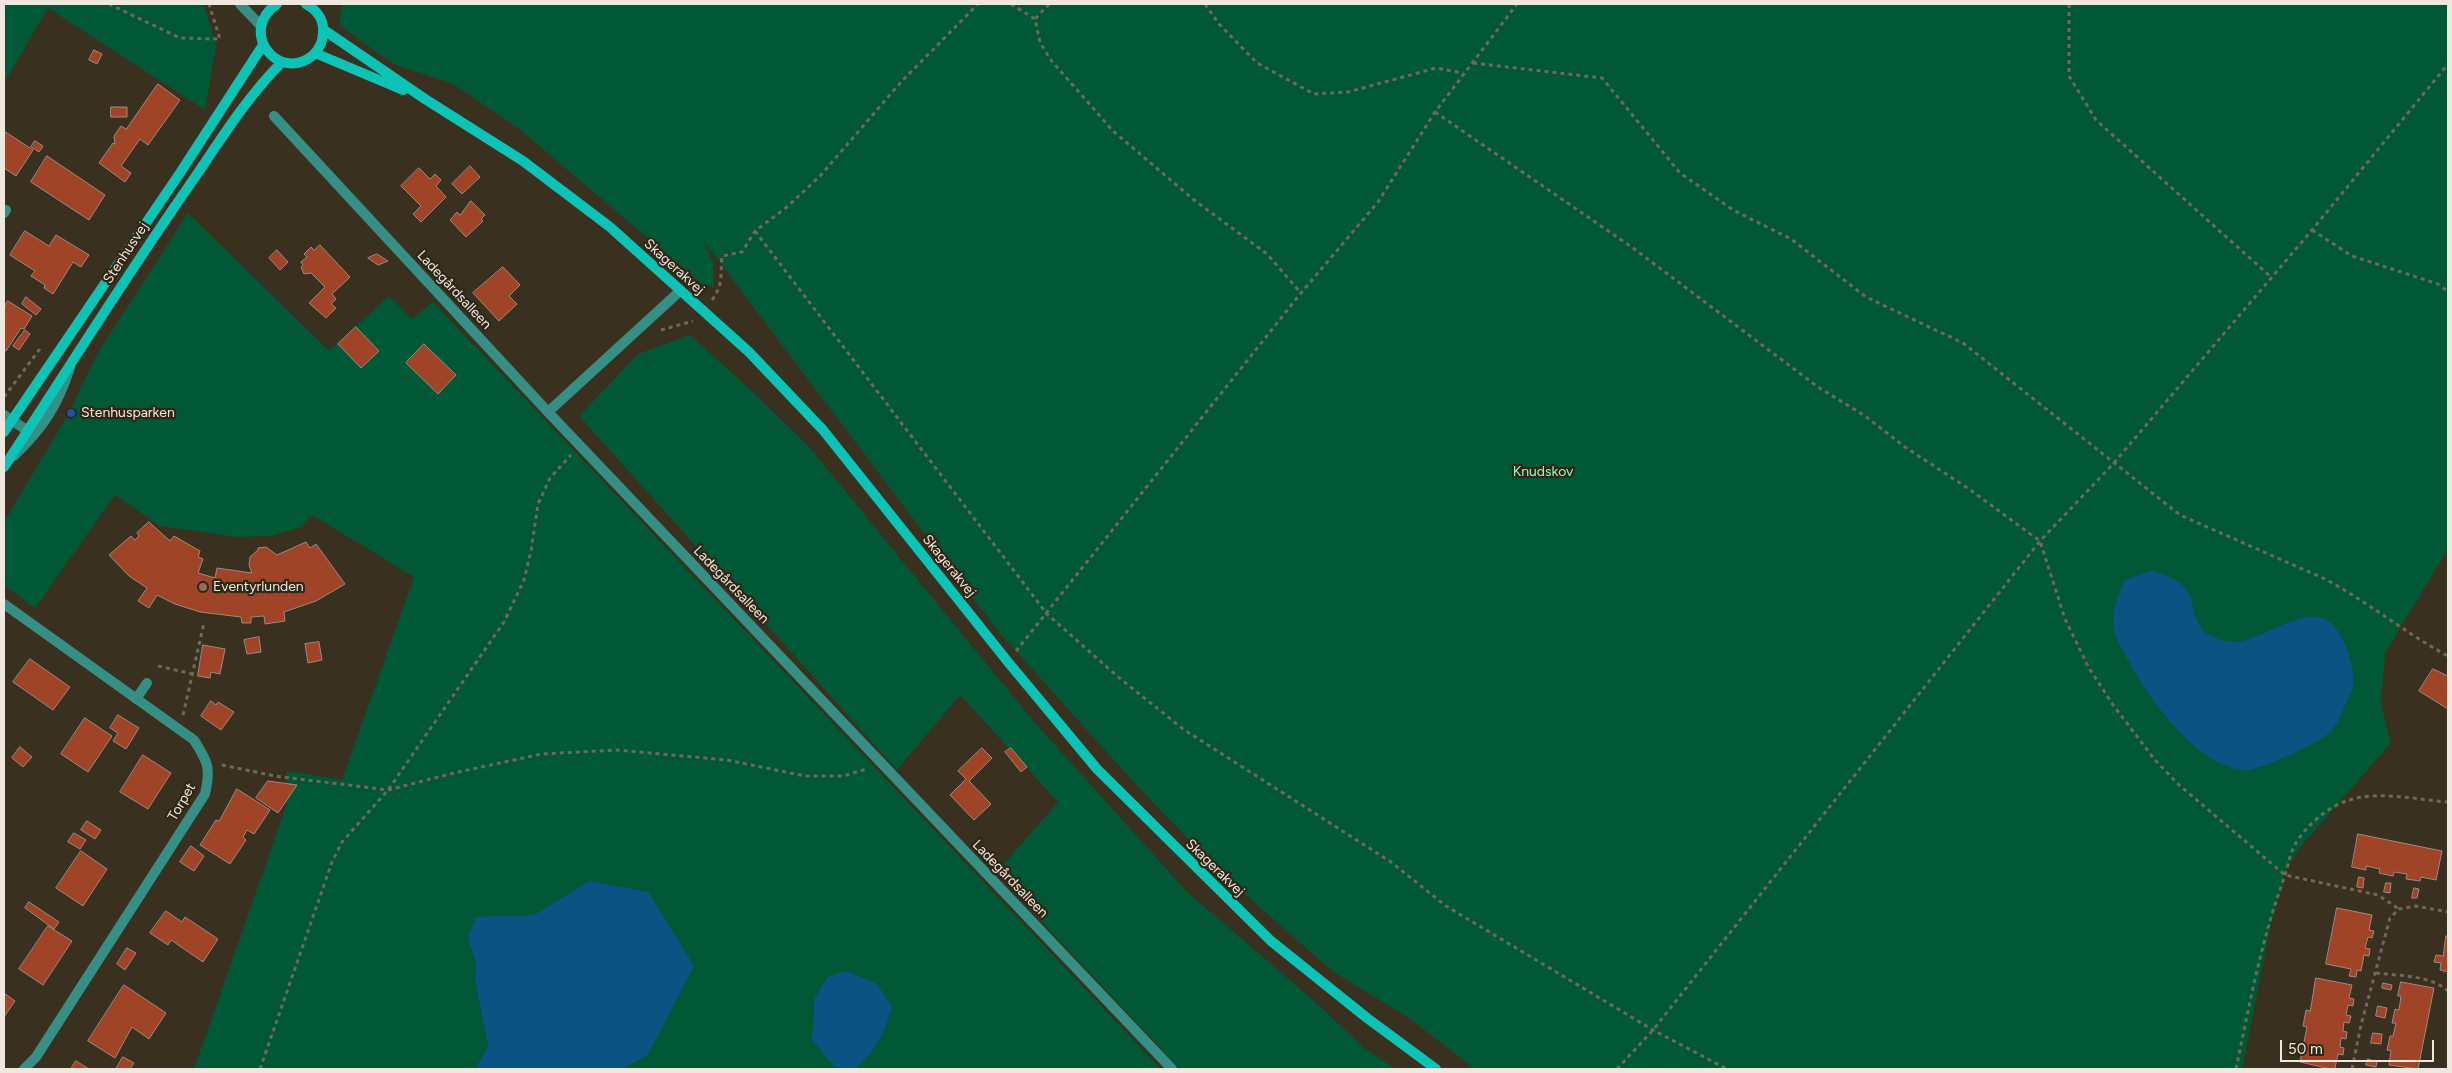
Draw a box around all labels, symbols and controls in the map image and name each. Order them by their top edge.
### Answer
street label: Stenhusvej [100,219,152,287]
street label: Skagerakvej [640,236,708,298]
street label: Ladegårdsalleen [413,247,495,333]
place label: Stenhusparken [81,405,175,421]
marker: Stenhusparken [65,407,77,419]
park label: Knudskov [1513,464,1573,480]
street label: Skagerakvej [919,531,979,601]
street label: Ladegårdsalleen [690,543,772,627]
place label: Eventyrlunden [213,579,304,595]
marker: Eventyrlunden [197,581,209,593]
street label: Torpet [164,780,200,824]
street label: Skagerakvej [1182,836,1248,900]
street label: Ladegårdsalleen [969,837,1051,921]
scale bar [2282,1030,2436,1062]
text: 50 m [2288,1040,2323,1058]

